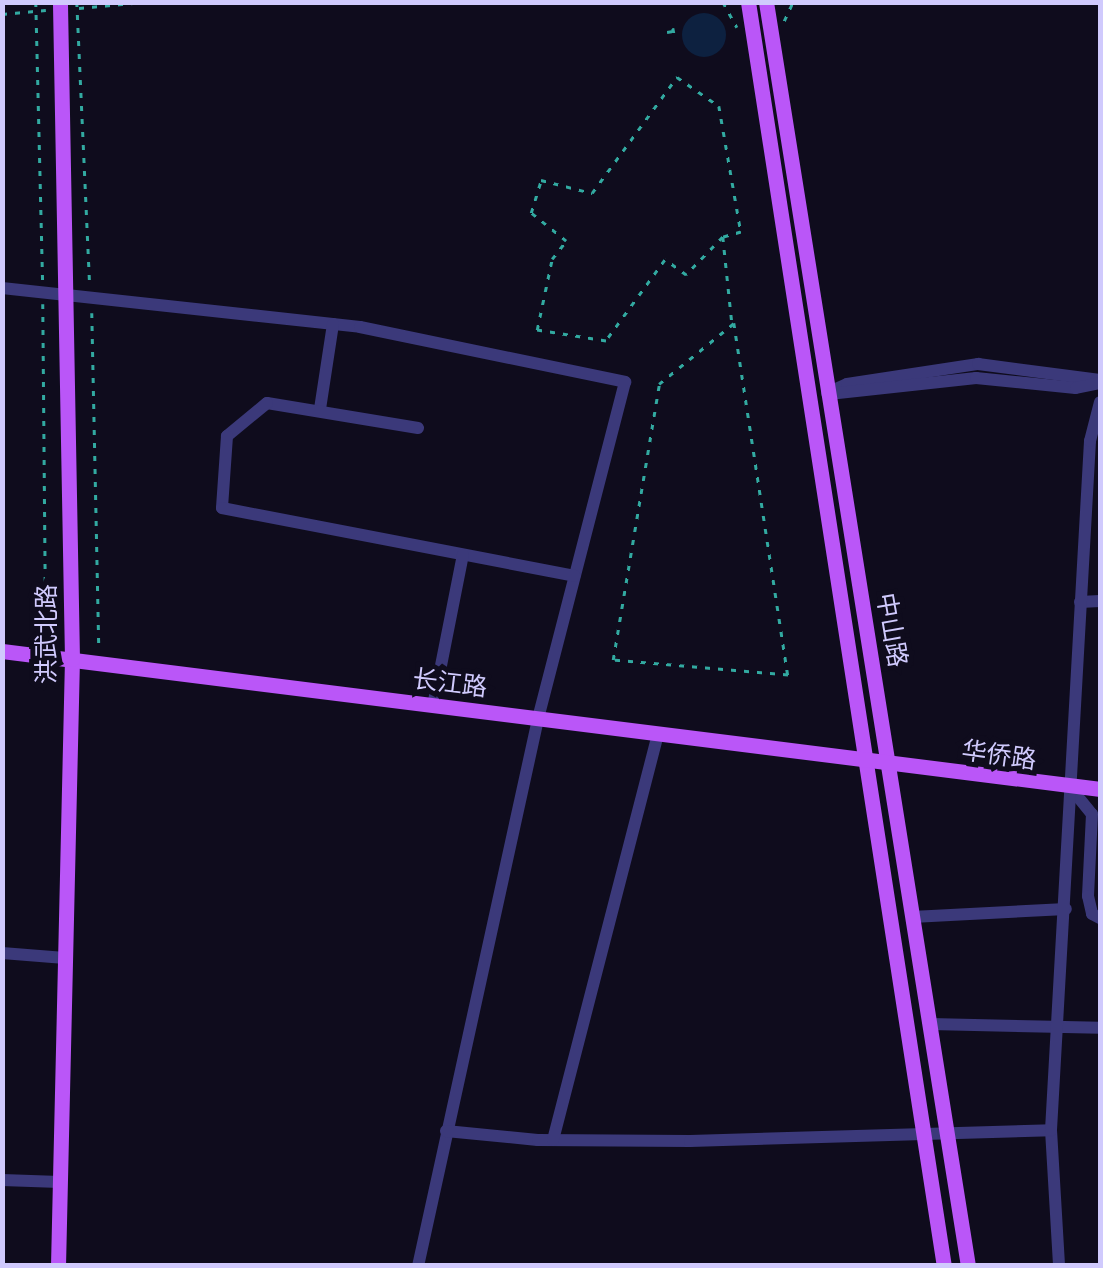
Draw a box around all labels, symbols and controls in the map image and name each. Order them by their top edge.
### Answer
street label: 洪武北路 [31,584,61,684]
street label: 中山路 [871,590,913,670]
street label: 长江路 [411,664,489,702]
street label: 华侨路 [960,735,1038,775]

